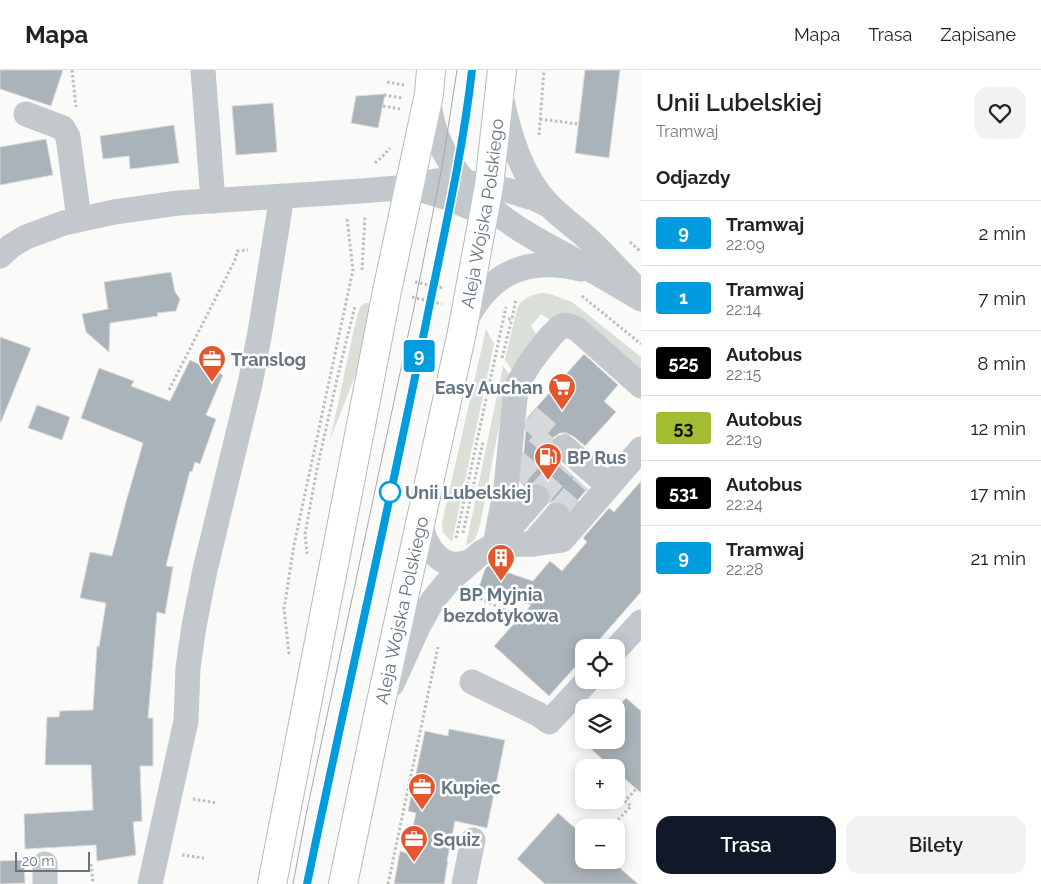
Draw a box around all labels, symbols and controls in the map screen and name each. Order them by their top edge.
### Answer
text: Mapa [25,20,88,49]
text: Mapa [794,24,840,45]
text: Trasa [868,24,912,45]
text: Zapisane [940,24,1016,45]
button: heart [974,87,1026,139]
text: Unii Lubelskiej [656,88,822,117]
street label: Aleja Wojska Polskiego [456,117,507,310]
text: Tramwaj [656,122,718,141]
text: Odjazdy [656,166,730,188]
text: Tramwaj [726,213,804,235]
text: 9 [678,222,689,243]
text: 2 min [979,222,1026,244]
text: 22:09 [726,235,765,254]
text: Tramwaj [726,278,804,300]
text: 1 [679,287,688,308]
text: 7 min [978,287,1026,309]
text: 22:14 [726,300,761,319]
line badge: 9 [403,340,435,372]
text: Autobus [726,343,802,365]
office icon: Translog [197,344,227,383]
text: 9 [414,345,424,366]
place label: Translog [231,349,306,370]
text: 525 [668,352,699,373]
text: 8 min [977,352,1026,374]
text: 22:15 [726,365,761,384]
supermarket icon: Easy Auchan [547,372,577,411]
place label: Easy Auchan [435,377,543,398]
text: Autobus [726,408,802,430]
text: 53 [673,417,694,438]
text: 12 min [970,417,1026,439]
text: 22:19 [726,430,762,449]
fuel station icon: BP Rus [533,442,563,481]
place label: BP Rus [567,447,626,468]
text: Autobus [726,473,802,495]
marker: Unii Lubelskiej [379,481,401,503]
place label: Unii Lubelskiej [405,482,531,503]
text: 531 [669,482,698,503]
text: 17 min [970,482,1026,504]
text: 22:24 [726,495,763,514]
street label: Aleja Wojska Polskiego [370,514,432,706]
text: Tramwaj [726,538,804,560]
building icon: BP Myjnia bezdotykowa [486,543,516,582]
text: 9 [678,547,689,568]
text: 21 min [970,547,1026,569]
text: 22:28 [726,560,764,579]
place label: BP Myjnia bezdotykowa [443,584,559,626]
map controls [575,639,625,869]
button: locate [575,639,625,689]
button: layers [575,699,625,749]
button: + [575,759,625,809]
office icon: Kupiec [407,772,437,811]
place label: Kupiec [441,777,501,798]
button: Trasa [656,816,836,874]
button: Bilety [846,816,1026,874]
button: − [575,819,625,869]
office icon: Squiz [399,824,429,863]
place label: Squiz [433,829,480,850]
scale bar [15,849,90,872]
text: 20 m [22,853,54,869]

